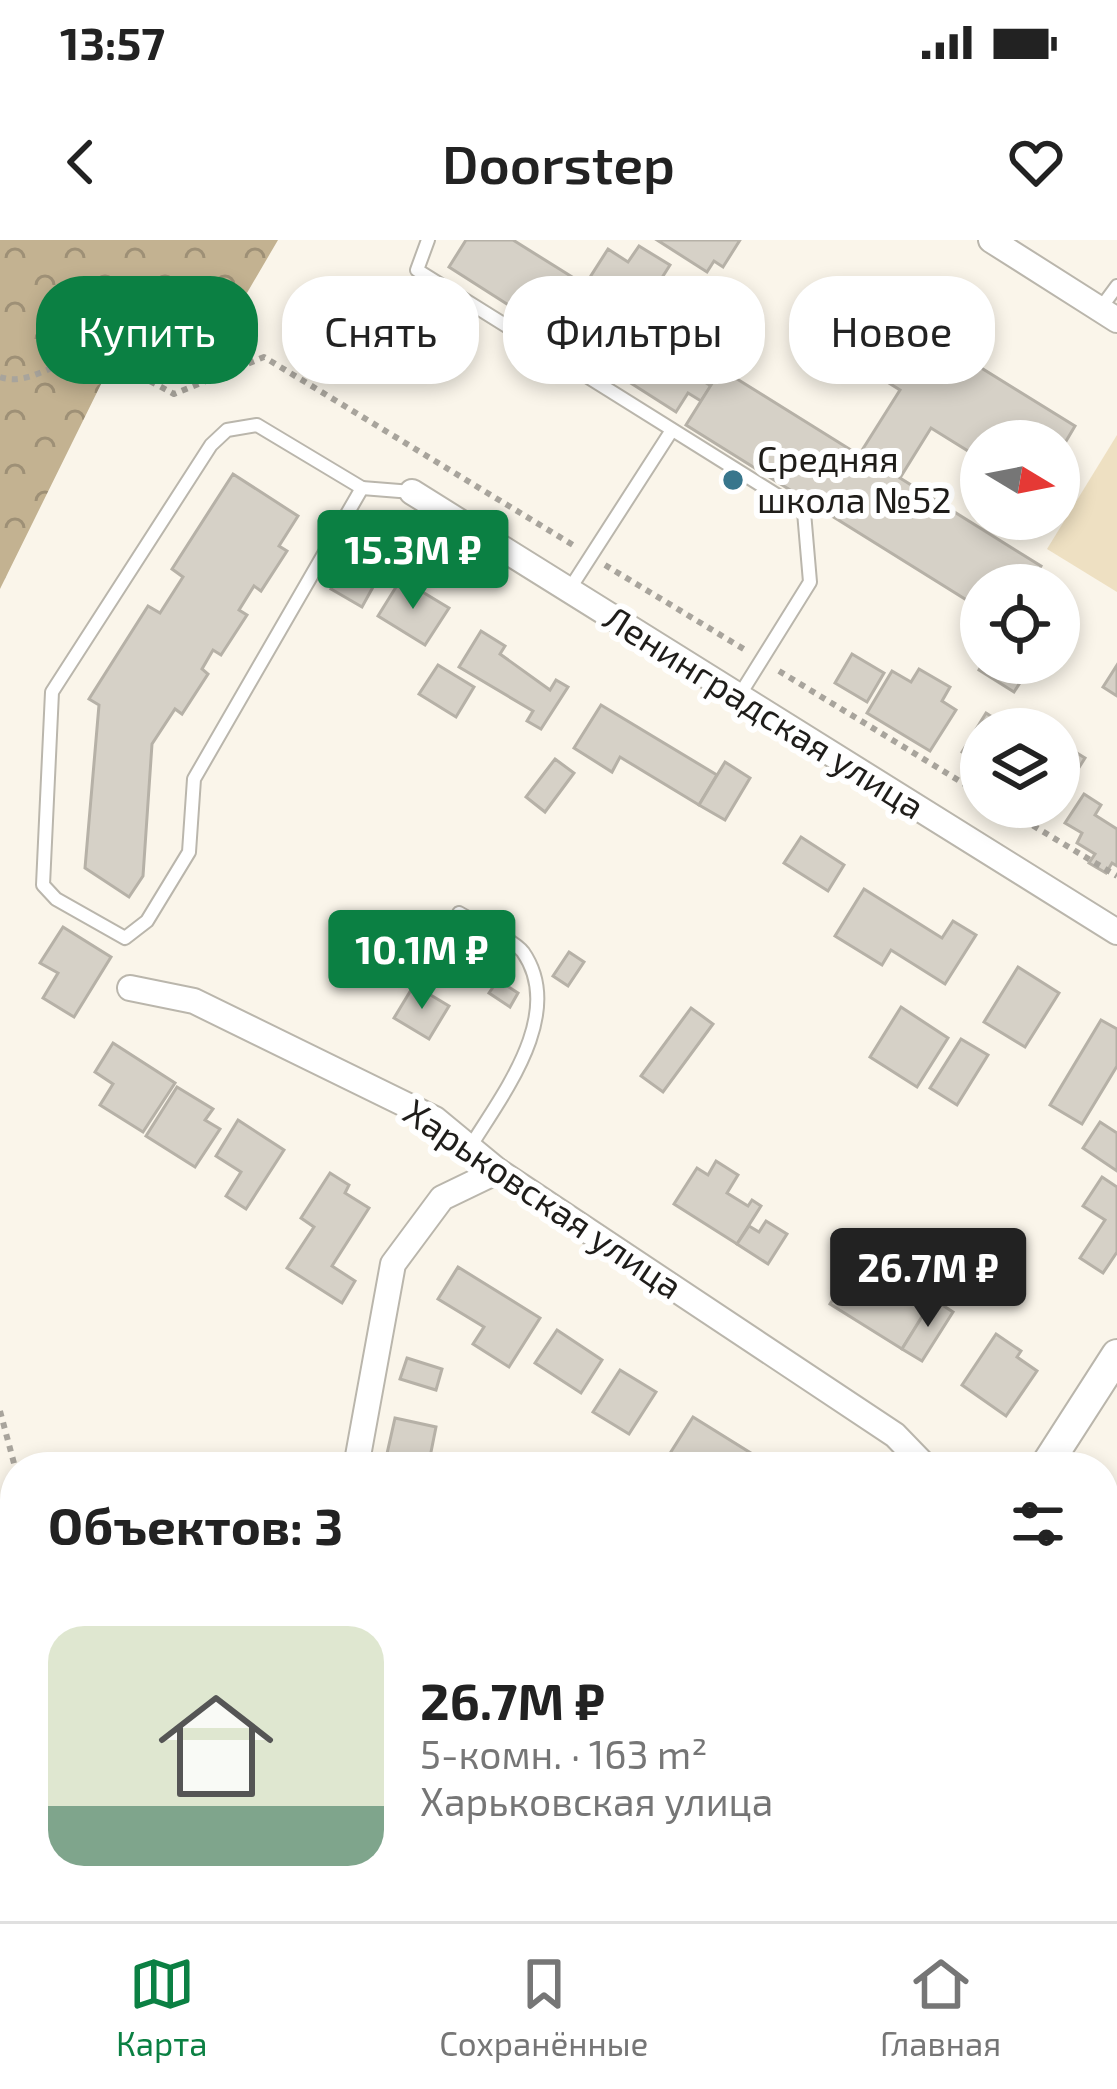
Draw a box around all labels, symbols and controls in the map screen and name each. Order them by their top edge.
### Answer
text: 13:57 [60,15,165,69]
icon: back [48,129,114,195]
icon: heart [1003,129,1069,195]
text: Doorstep [442,130,675,195]
chip: Купить [36,276,258,384]
chip: Снять [282,276,479,384]
chip: Фильтры [503,276,765,384]
chip: Новое [789,276,995,384]
north arrow [960,420,1080,540]
map controls [960,420,1080,828]
place label: Средняя школа №52 [757,436,952,520]
marker: Средняя школа №52 [720,467,746,493]
pin: 15.3M ₽ [302,510,524,612]
text: 15.3M ₽ [344,525,482,572]
button: locate [960,564,1080,684]
street label: Ленинградская улица [596,595,933,828]
button: layers [960,708,1080,828]
pin: 10.1M ₽ [311,910,533,1012]
text: 10.1M ₽ [355,925,489,972]
street label: Харьковская улица [396,1089,691,1308]
pin: 26.7M ₽ [817,1228,1039,1330]
text: 26.7M ₽ [857,1243,999,1290]
icon: filters [1005,1491,1071,1557]
text: Объектов: 3 [48,1494,343,1555]
text: 26.7M ₽ [420,1669,605,1730]
icon: home [144,1674,288,1818]
text: 5-комн. · 163 m² [420,1730,707,1777]
text: Харьковская улица [420,1777,773,1824]
tab: Карта [116,1951,208,2063]
tab: Сохранённые [439,1951,648,2063]
tab: Главная [880,1951,1001,2063]

